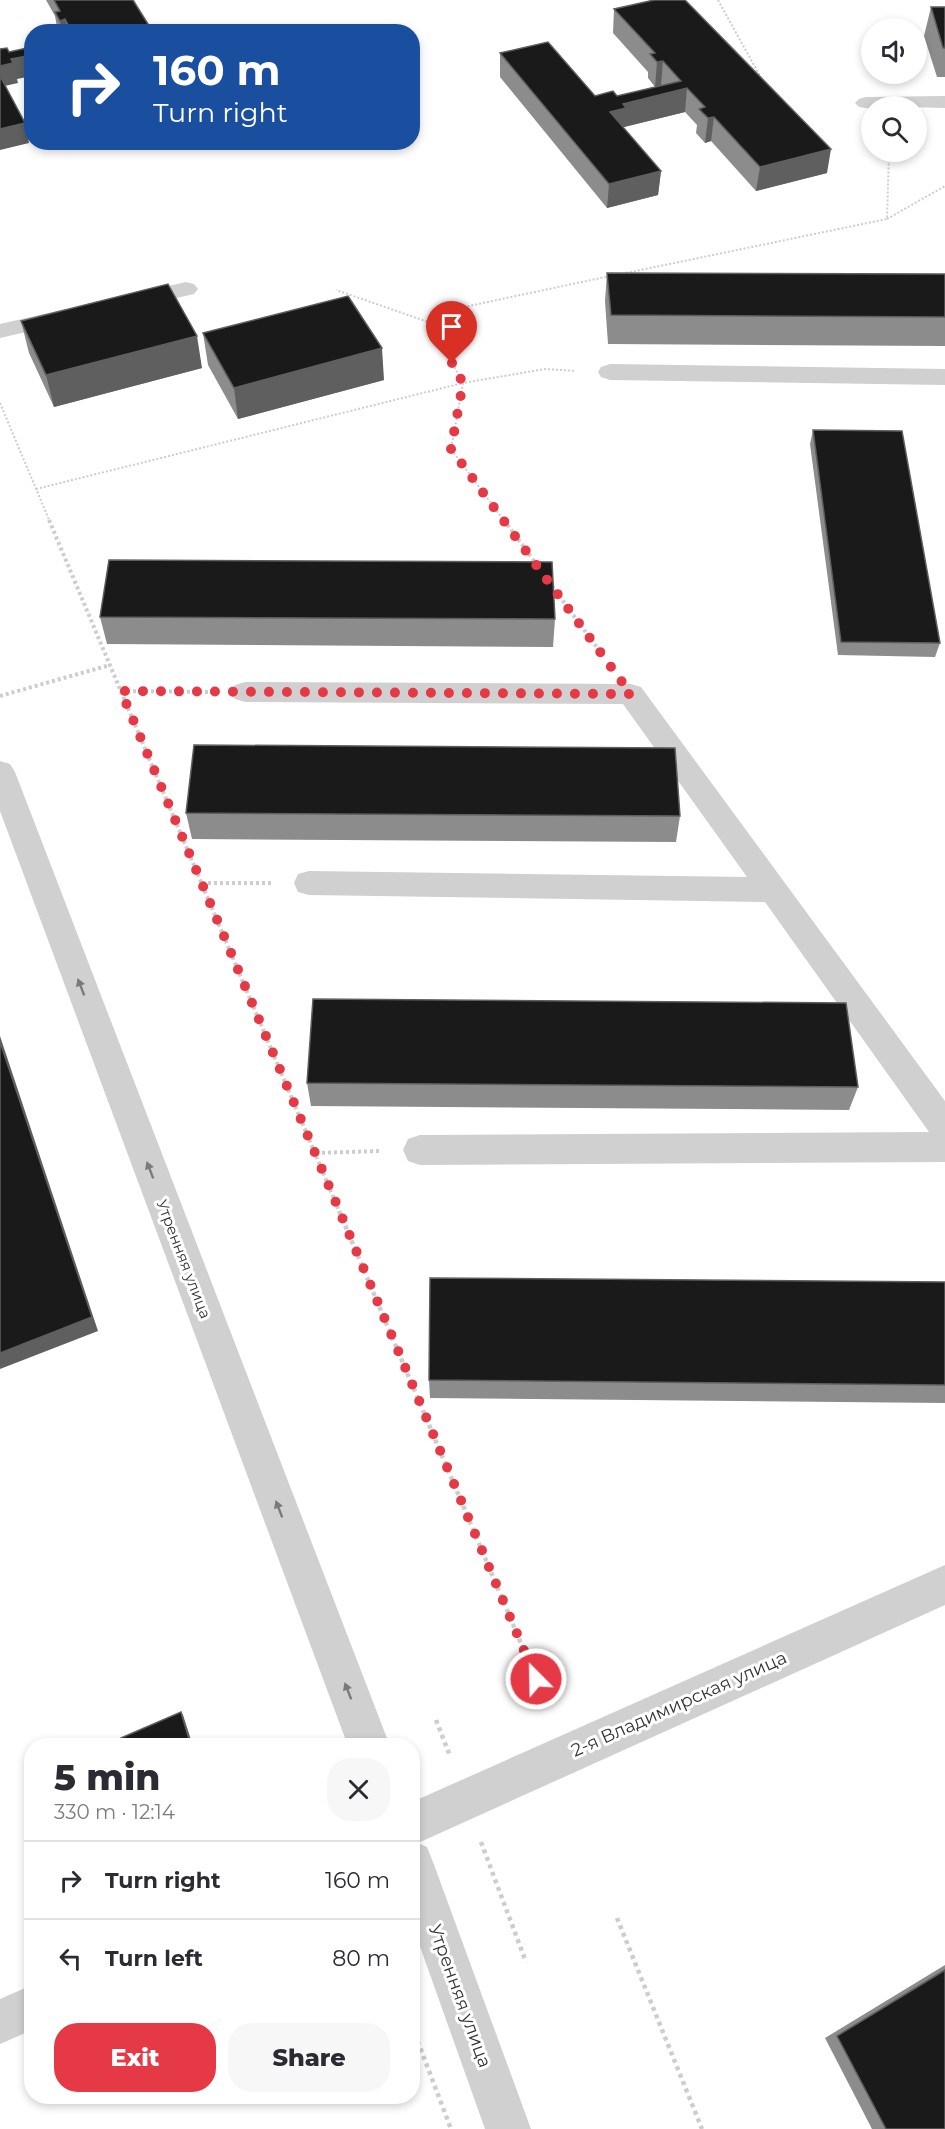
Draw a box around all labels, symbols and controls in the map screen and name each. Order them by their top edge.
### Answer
map controls [861,18,927,162]
button: sound [861,18,927,84]
text: 160 m [153,44,281,96]
icon: right [54,48,132,126]
text: Turn right [153,96,288,129]
button: search [861,96,927,162]
pin [426,301,477,363]
icon: arrive [435,310,468,343]
one-way arrow [76,978,85,996]
one-way arrow [145,1160,155,1178]
street label: Утренняя улица [153,1197,215,1321]
one-way arrow [274,1500,283,1518]
street label: 2-я Владимирская улица [568,1646,790,1762]
position arrow [504,1647,568,1711]
one-way arrow [343,1682,352,1700]
text: 5 min [54,1755,160,1799]
button: close [327,1758,390,1821]
text: 330 m · 12:14 [54,1800,175,1824]
icon: right [54,1864,87,1897]
text: Turn right [105,1867,220,1894]
text: 160 m [325,1867,390,1894]
street label: Утренняя улица [424,1921,496,2071]
icon: left [54,1942,87,1975]
text: Turn left [105,1945,203,1972]
text: 80 m [332,1945,390,1972]
button: Exit [54,2023,216,2092]
button: Share [228,2023,390,2092]

